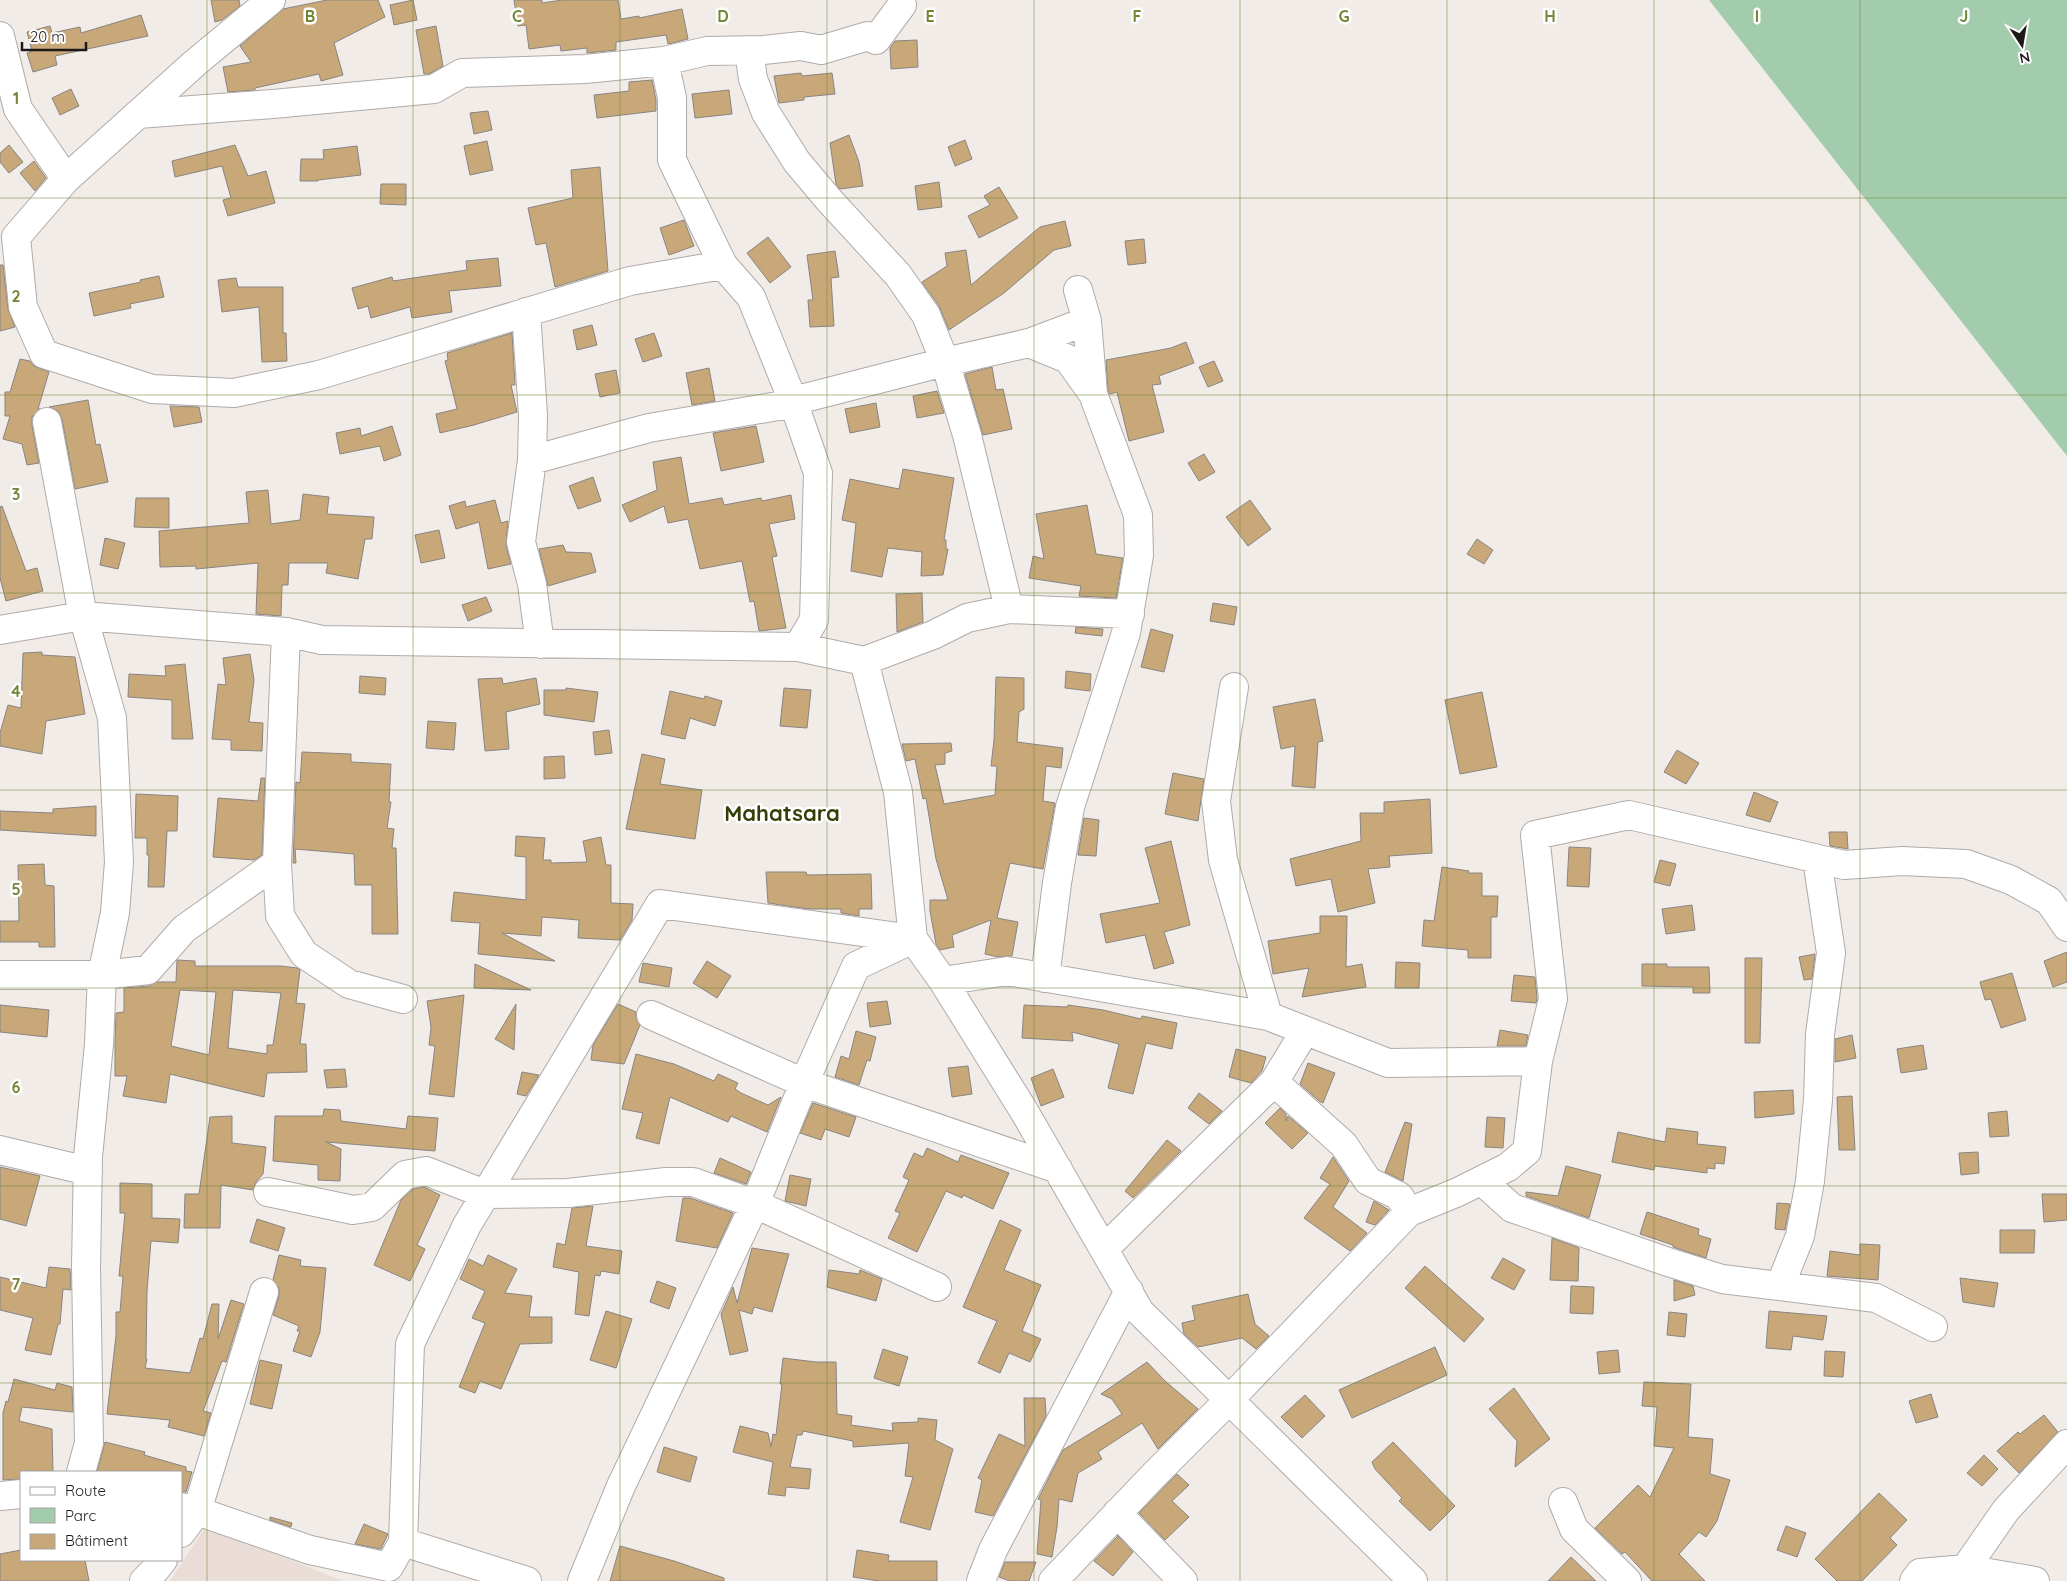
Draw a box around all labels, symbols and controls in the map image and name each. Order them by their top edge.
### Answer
text: B [305,6,315,26]
text: C [512,6,522,26]
text: D [717,6,729,26]
text: E [925,6,935,26]
text: F [1133,6,1142,26]
text: G [1338,6,1350,26]
text: H [1544,6,1556,26]
text: I [1755,6,1759,26]
text: J [1960,6,1968,26]
scale bar [22,20,86,52]
north arrow [1997,20,2047,70]
text: 20 m [30,27,65,46]
text: N [2018,48,2032,68]
text: 1 [13,88,19,108]
text: 2 [11,286,21,306]
text: 3 [12,484,20,504]
text: 4 [11,681,21,701]
district label: Mahatsara [724,799,840,827]
text: 5 [11,879,21,899]
text: 6 [12,1077,21,1097]
text: 7 [12,1274,21,1294]
legend [20,1471,182,1561]
text: Route [65,1481,106,1500]
text: Parc [65,1506,96,1525]
text: Bâtiment [65,1531,128,1550]

